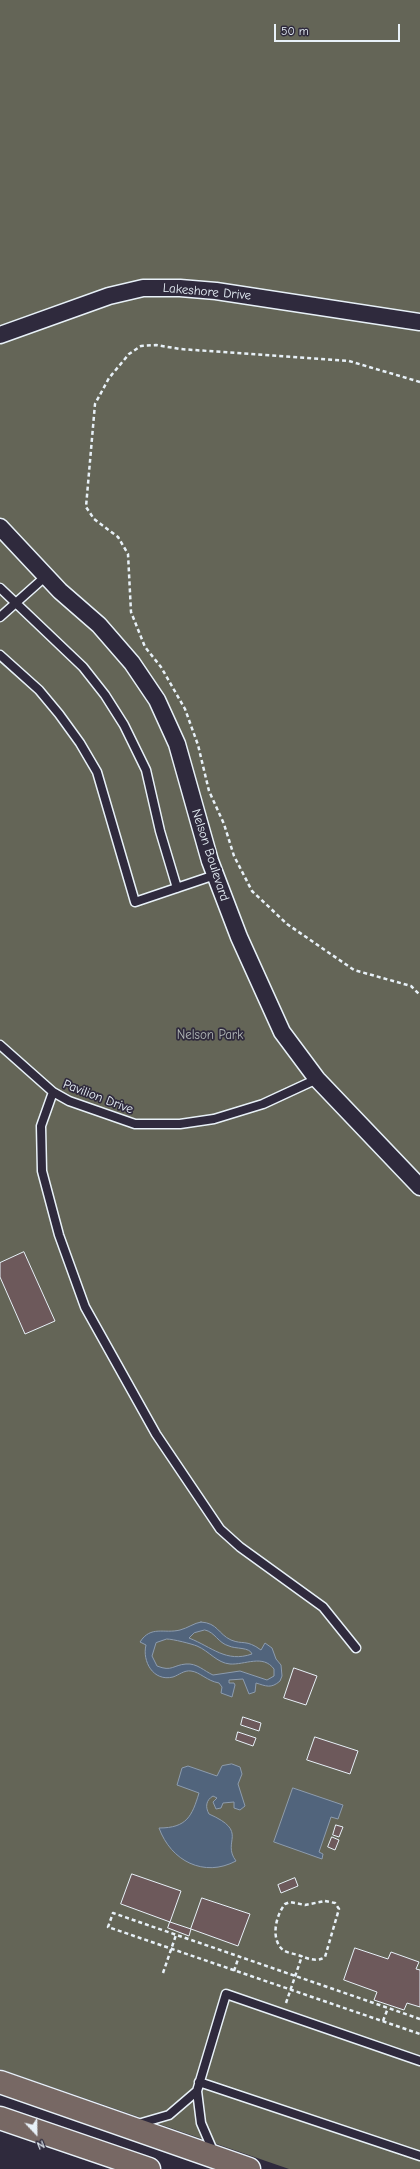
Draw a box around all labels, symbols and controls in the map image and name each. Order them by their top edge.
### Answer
scale bar [276,16,402,42]
text: 50 m [281,24,309,38]
street label: Lakeshore Drive [162,280,252,304]
street label: Nelson Boulevard [188,807,232,903]
park label: Nelson Park [177,1027,243,1043]
street label: Pavilion Drive [61,1076,135,1118]
north arrow [16,2113,56,2153]
text: N [35,2137,46,2152]

